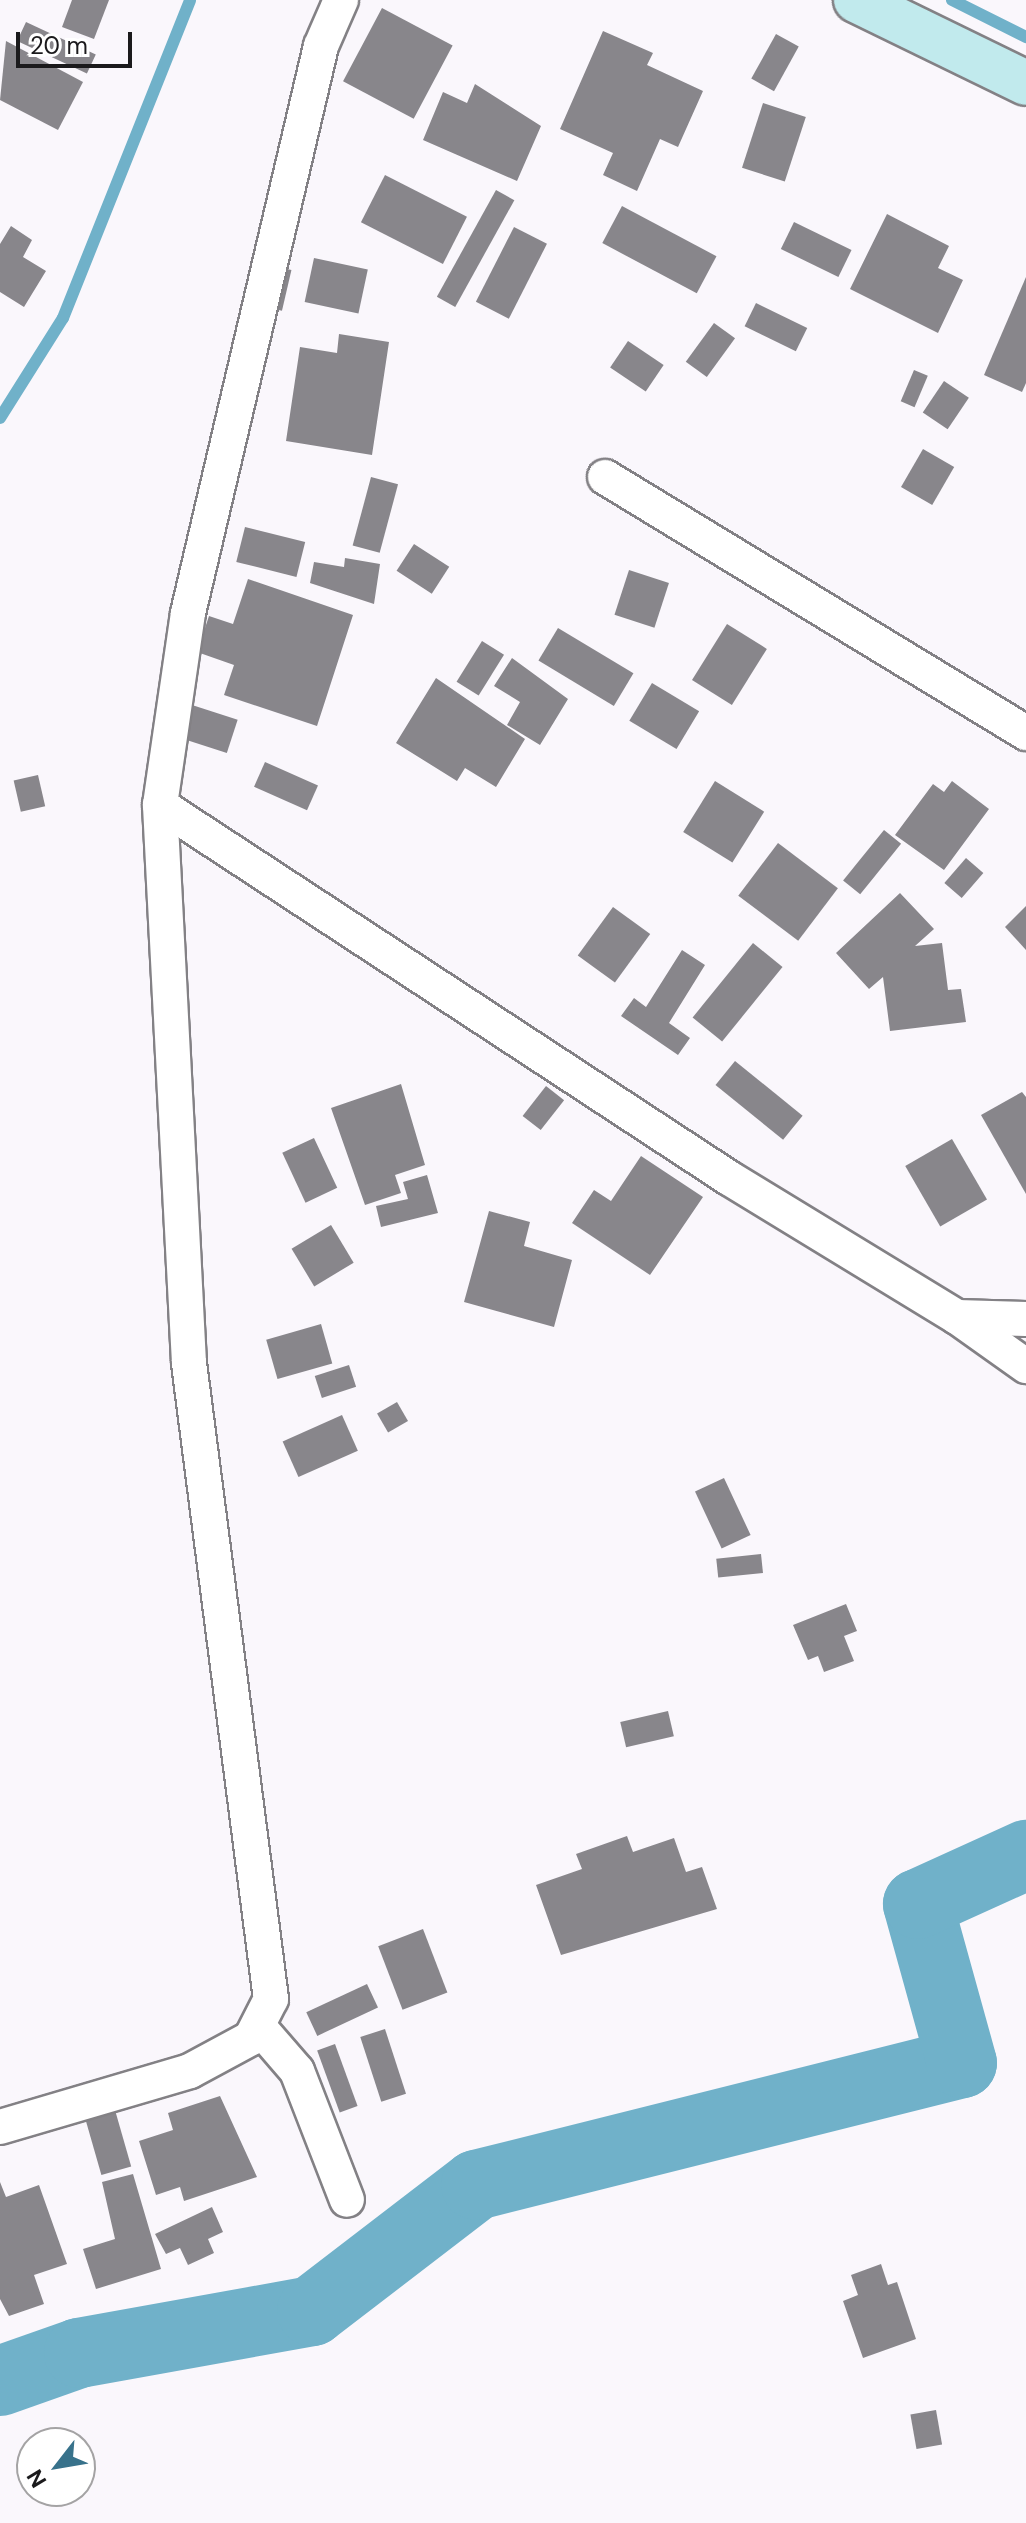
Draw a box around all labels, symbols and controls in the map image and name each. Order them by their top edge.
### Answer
scale bar [20,16,136,66]
text: 20 m [30,30,88,61]
north arrow [16,2427,96,2507]
text: N [20,2464,53,2493]

